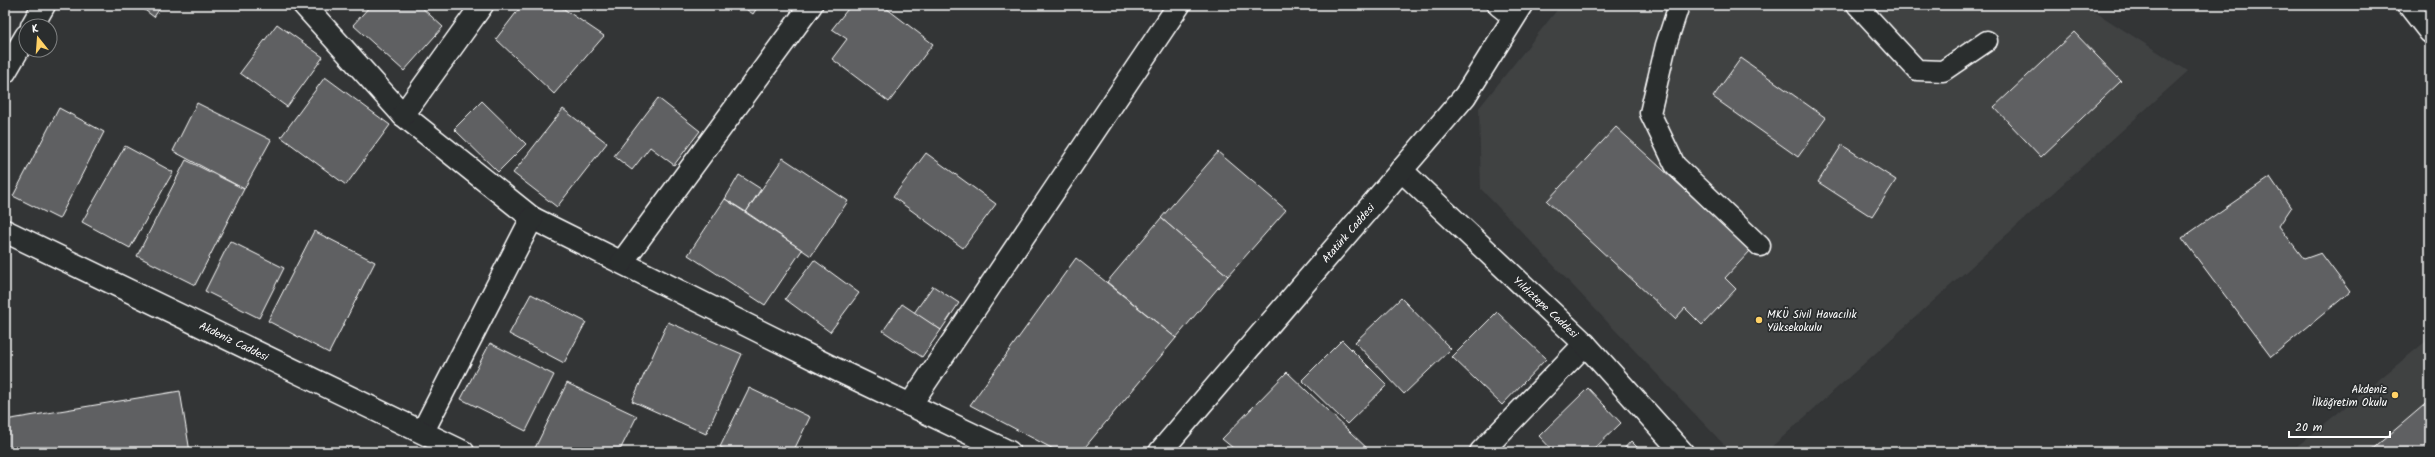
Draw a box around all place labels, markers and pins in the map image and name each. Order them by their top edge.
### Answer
place label: MKÜ Sivil Havacılık Yüksekokulu [1767,306,1858,337]
marker: MKÜ Sivil Havacılık Yüksekokulu [1754,315,1764,325]
place label: Akdeniz İlköğretim Okulu [2312,381,2388,412]
marker: Akdeniz İlköğretim Okulu [2390,390,2400,400]

